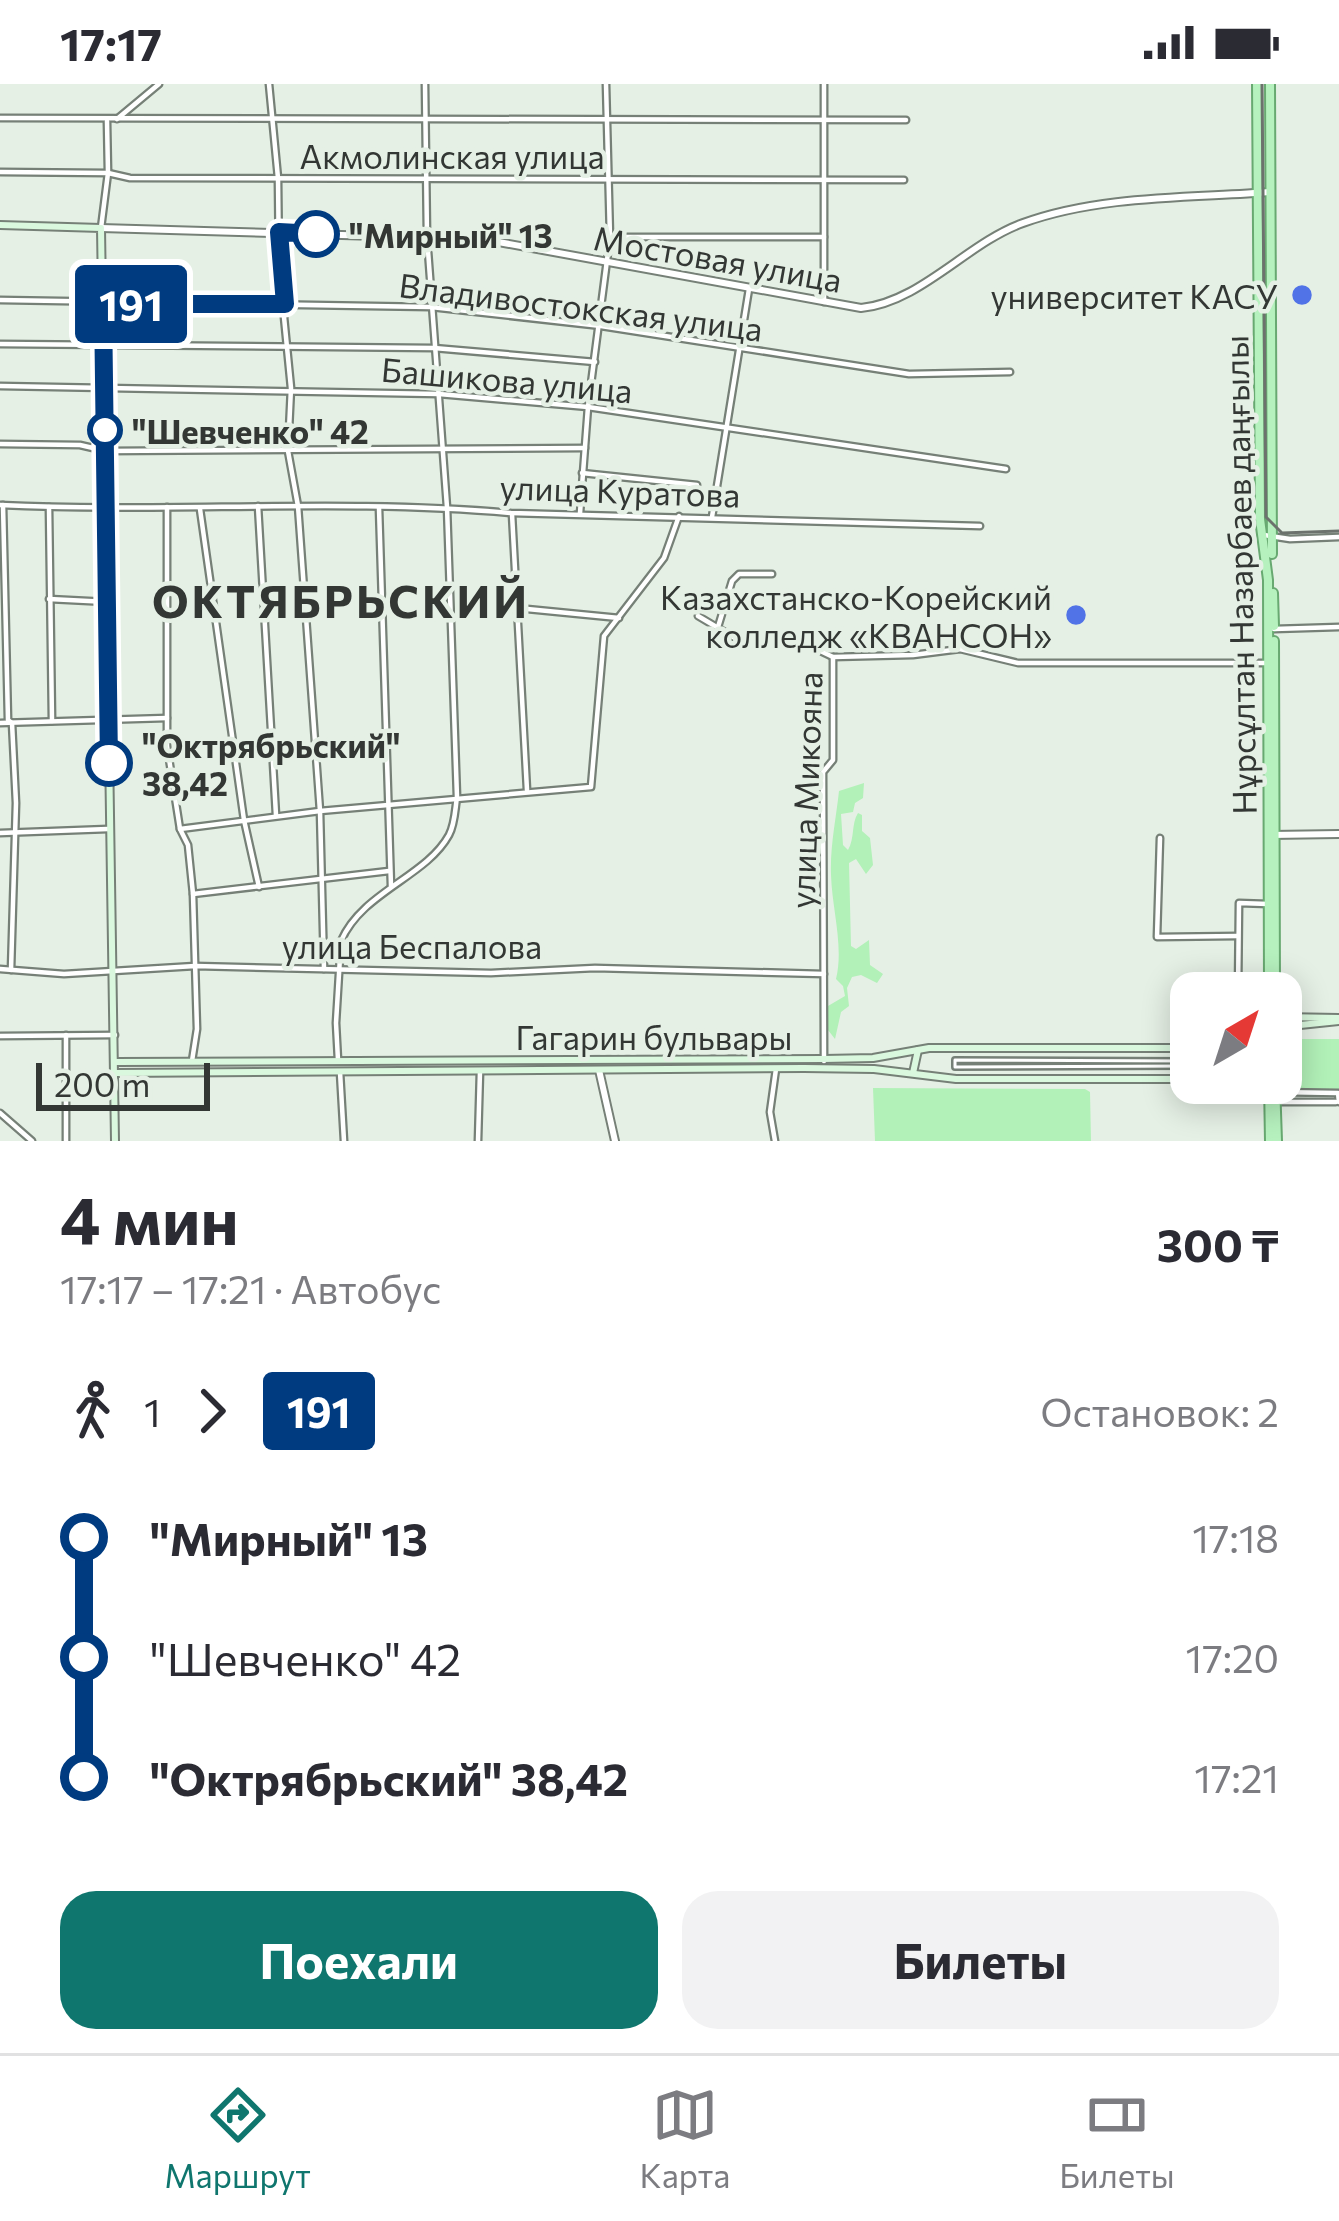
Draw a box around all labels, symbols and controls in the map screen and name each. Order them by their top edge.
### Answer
text: 17:17 [60,15,162,70]
street label: Акмолинская улица [299,135,605,176]
marker: "Мирный" 13 [294,212,338,256]
place label: "Мирный" 13 [349,214,553,255]
street label: Мостовая улица [591,216,845,300]
street label: Владивостокская улица [397,263,765,349]
line badge: 191 [62,265,200,343]
place label: университет КАСУ [990,275,1278,316]
text: 191 [99,278,163,330]
marker: университет КАСУ [1289,282,1315,308]
street label: Нұрсұлтан Назарбаев даңғылы [1214,335,1264,815]
street label: Башикова улица [380,348,634,410]
place label: "Шевченко" 42 [132,410,369,451]
marker: "Шевченко" 42 [89,414,121,446]
street label: улица Куратова [499,465,741,515]
district label: ОКТЯБРЬСКИЙ [152,572,530,627]
place label: Казахстанско-Корейский колледж «КВАНСОН» [660,576,1052,655]
marker: Казахстанско-Корейский колледж «КВАНСОН» [1063,602,1089,628]
street label: улица Микояна [780,671,830,909]
place label: "Октрябрьский" 38,42 [142,724,400,803]
marker: "Октрябрьский" 38,42 [87,741,131,785]
street label: улица Беспалова [282,925,542,966]
north arrow [1170,972,1302,1104]
map controls [1170,972,1302,1104]
street label: Гагарин бульвары [515,1016,793,1057]
scale bar [36,1057,210,1110]
text: 200 m [54,1063,150,1104]
text: 4 мин [60,1178,239,1259]
text: 300 ₸ [1157,1216,1279,1271]
text: 17:17 – 17:21 · Автобус [60,1264,441,1312]
icon: walk [60,1378,126,1444]
icon: forward [179,1378,245,1444]
text: 191 [287,1385,351,1437]
text: 1 [144,1387,161,1435]
text: Остановок: 2 [1041,1387,1279,1435]
text: "Мирный" 13 [150,1510,428,1565]
text: 17:18 [1192,1513,1279,1561]
text: "Шевченко" 42 [150,1630,461,1685]
text: 17:20 [1186,1633,1279,1681]
text: "Октрябрьский" 38,42 [150,1750,628,1805]
text: 17:21 [1194,1753,1279,1801]
button: Поехали [60,1891,658,2029]
button: Билеты [682,1891,1279,2029]
tab: Маршрут [164,2082,311,2195]
tab: Карта [640,2082,730,2195]
tab: Билеты [1059,2082,1175,2195]

